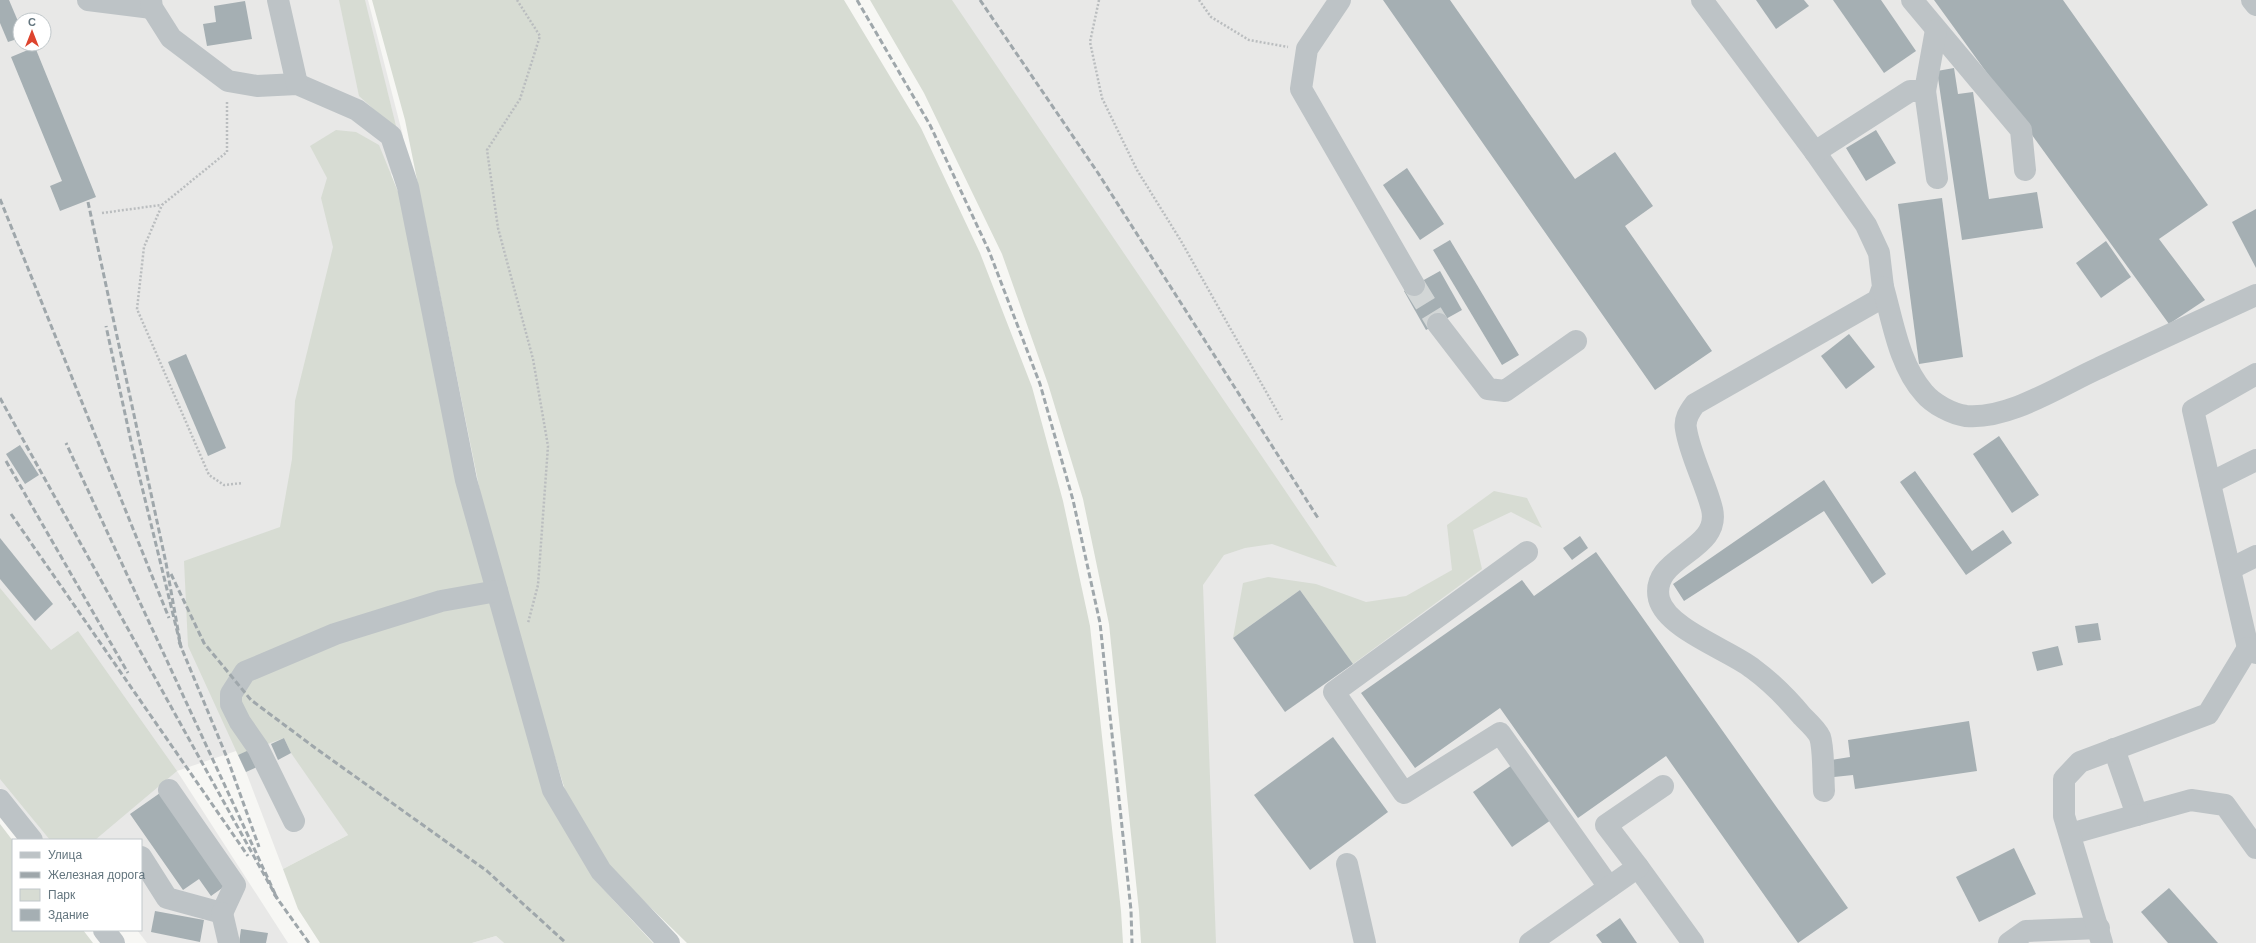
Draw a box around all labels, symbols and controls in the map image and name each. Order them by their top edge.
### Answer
north arrow [12,12,52,52]
text: С [28,16,36,28]
legend [12,839,142,931]
text: Улица [48,848,82,862]
text: Железная дорога [48,868,145,882]
text: Парк [48,888,76,902]
text: Здание [48,908,89,922]

